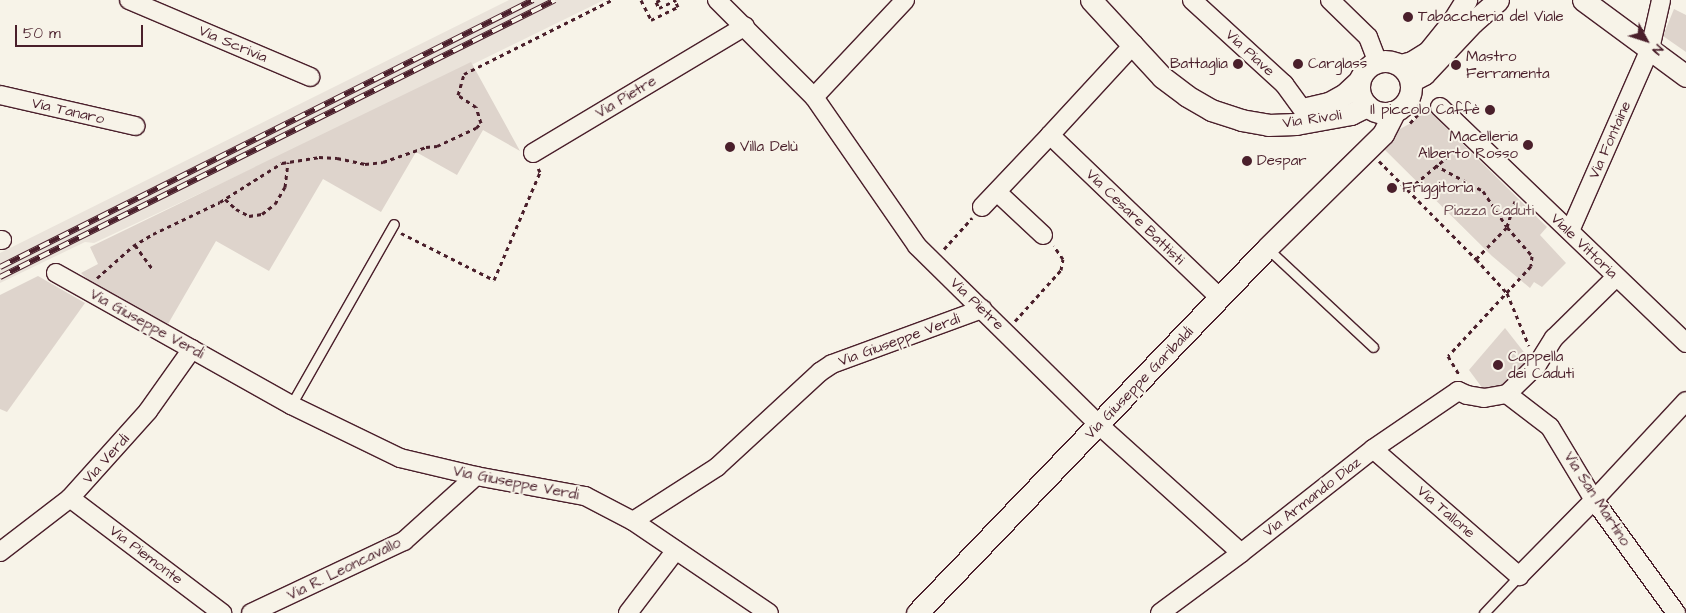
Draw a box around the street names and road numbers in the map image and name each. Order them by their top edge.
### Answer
street label: Via Scrivia [196,22,270,66]
street label: Via Piave [1222,26,1278,80]
street label: Via Pietre [592,72,660,122]
street label: Via Tanaro [30,94,106,128]
street label: Via Fontaine [1585,98,1635,182]
street label: Via Rivoli [1281,106,1343,132]
street label: Via Cesare Battisti [1082,165,1188,269]
street label: Viale Vittoria [1547,210,1621,282]
street label: Via Pietre [946,274,1008,334]
street label: Via Giuseppe Verdi [87,285,207,363]
street label: Via Giuseppe Verdi [836,310,962,370]
street label: Via Giuseppe Garibaldi [1081,323,1197,443]
street label: Via Verdi [79,430,133,488]
street label: Via San Martino [1560,449,1634,549]
street label: Via Armando Diaz [1259,453,1365,541]
street label: Via Giuseppe Verdi [452,462,580,504]
street label: Via Tallone [1413,482,1479,542]
street label: Via Piemonte [106,522,186,588]
street label: Via R. Leoncavallo [284,534,404,604]

